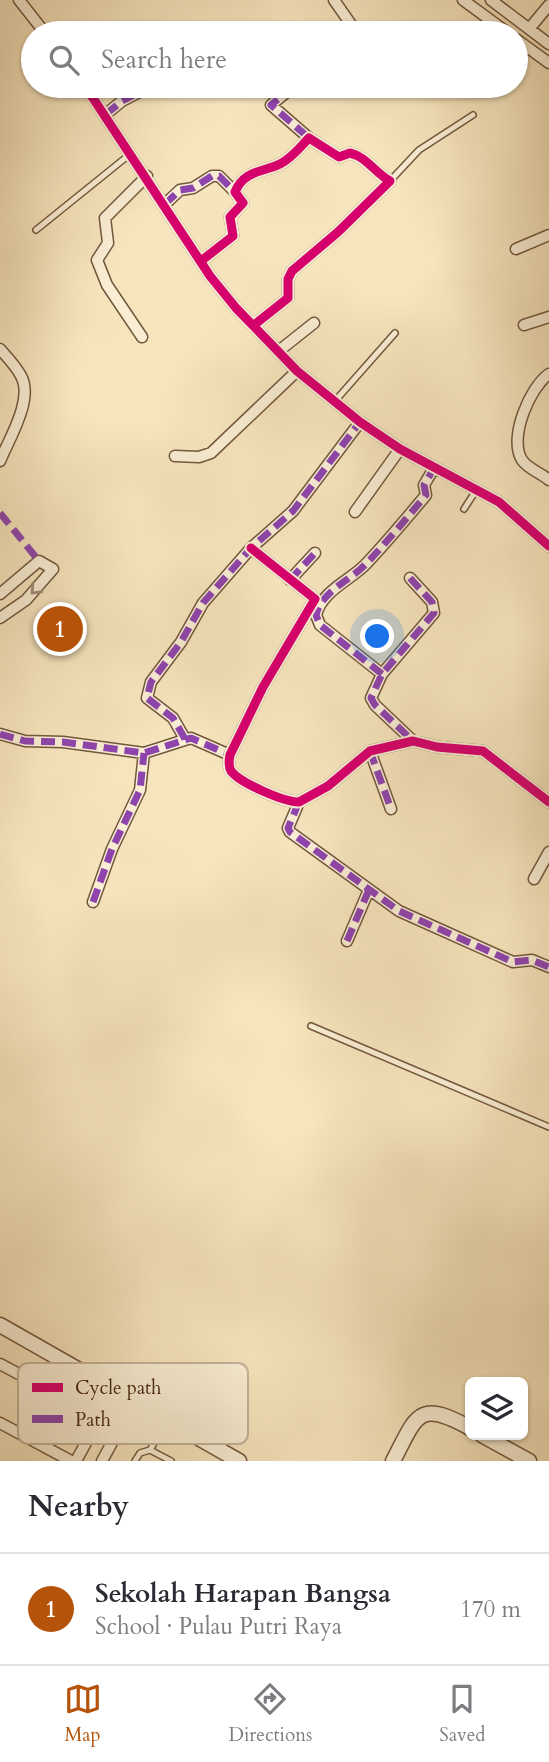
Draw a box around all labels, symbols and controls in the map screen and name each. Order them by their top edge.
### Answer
search box [21,21,528,98]
icon: search [45,41,83,79]
text: Search here [101,42,227,77]
one-way arrow [31,582,44,595]
pin: 1 [37,603,83,655]
your location [360,619,394,653]
legend [18,1363,248,1444]
text: Cycle path [75,1375,162,1401]
map controls [465,1377,528,1440]
button: layers [465,1377,528,1440]
text: Path [75,1407,111,1433]
text: Nearby [28,1486,129,1527]
text: Sekolah Harapan Bangsa [95,1576,391,1611]
text: 1 [45,1594,57,1625]
text: 170 m [460,1594,521,1625]
text: School · Pulau Putri Raya [95,1611,342,1642]
tab: Map [64,1680,102,1748]
tab: Directions [229,1680,312,1748]
tab: Saved [439,1680,485,1748]

